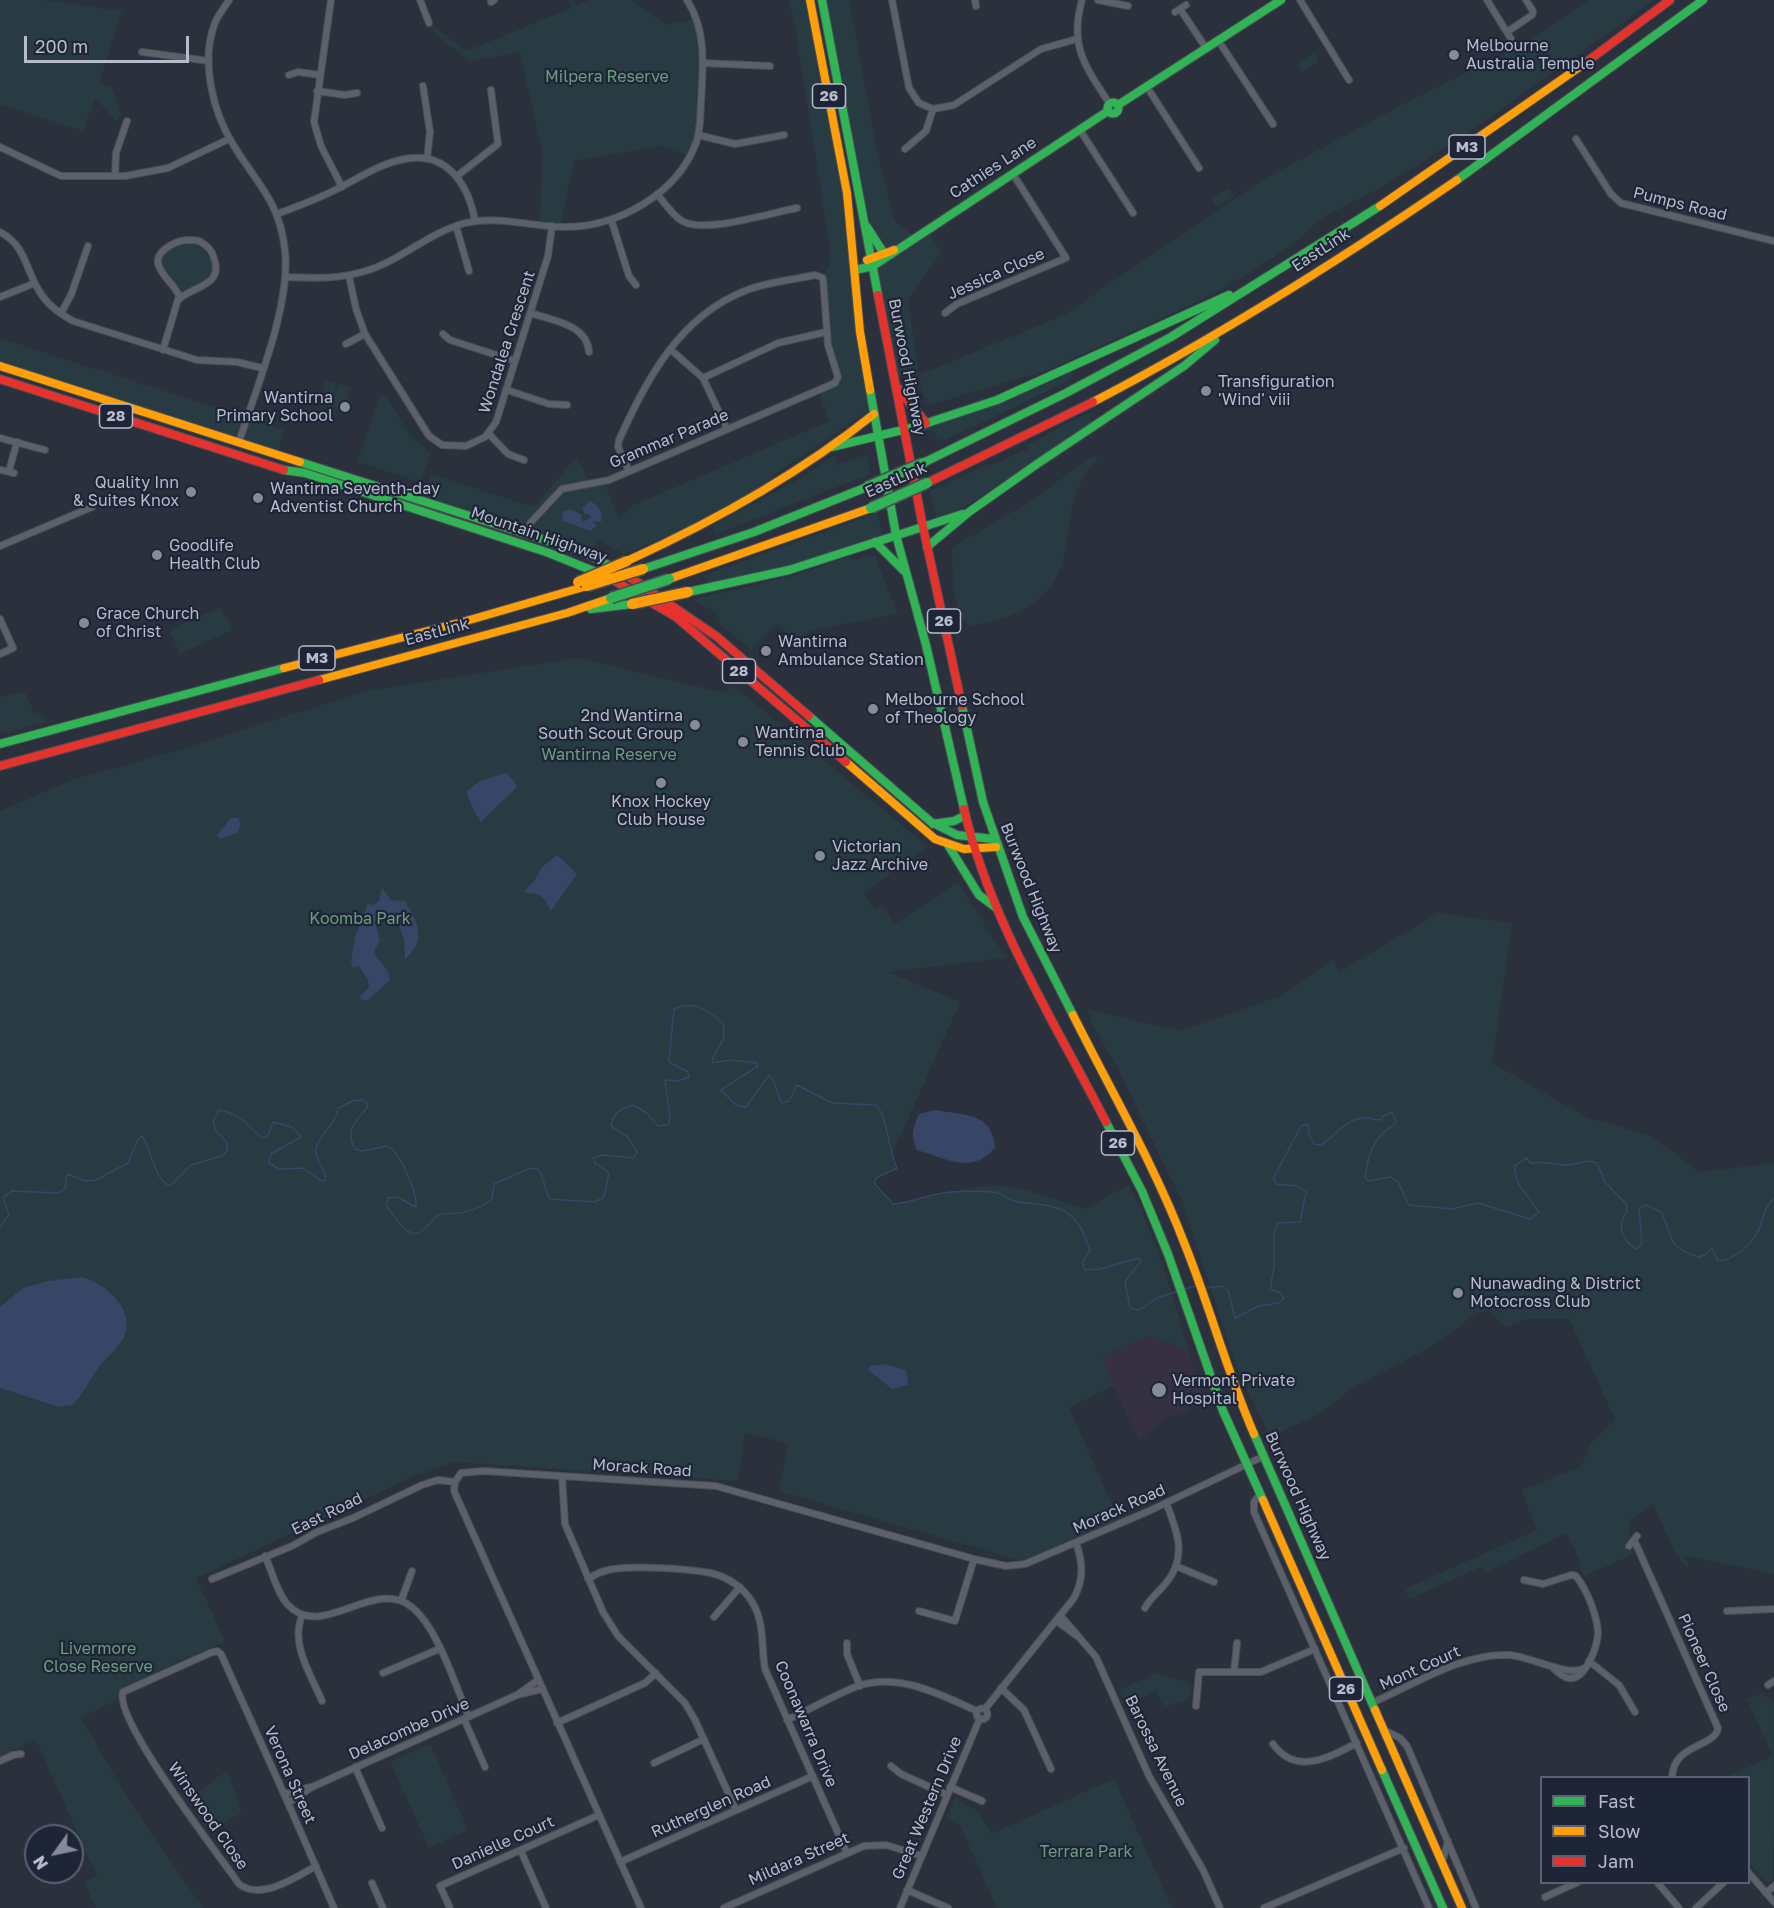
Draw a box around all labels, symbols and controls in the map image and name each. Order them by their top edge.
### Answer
scale bar [27,24,192,62]
text: 200 m [35,35,88,57]
place label: Melbourne Australia Temple [1466,36,1595,74]
marker: Melbourne Australia Temple [1447,48,1461,62]
park label: Milpera Reserve [545,67,669,87]
road number: 26 [812,84,846,108]
street label: Cathies Lane [946,133,1040,203]
road number: M3 [1449,135,1485,159]
street label: Pumps Road [1631,183,1729,225]
street label: EastLink [1288,224,1354,276]
street label: Jessica Close [944,244,1048,304]
street label: Wondalea Crescent [475,268,539,416]
street label: Burwood Highway [884,297,930,437]
place label: Transfiguration 'Wind' viii [1218,372,1335,410]
marker: Transfiguration 'Wind' viii [1199,384,1213,398]
place label: Wantirna Primary School [216,388,333,426]
marker: Wantirna Primary School [338,400,352,414]
road number: 28 [100,404,132,428]
street label: Grammar Parade [607,405,731,473]
street label: EastLink [862,458,930,502]
place label: Quality Inn & Suites Knox [73,473,179,511]
place label: Wantirna Seventh-day Adventist Church [270,479,440,517]
marker: Quality Inn & Suites Knox [184,485,198,499]
marker: Wantirna Seventh-day Adventist Church [251,491,265,505]
street label: Mountain Highway [468,503,610,567]
place label: Goodlife Health Club [169,536,260,574]
marker: Goodlife Health Club [150,548,164,562]
place label: Grace Church of Christ [96,604,199,642]
road number: 26 [928,609,960,633]
street label: EastLink [403,614,471,650]
marker: Grace Church of Christ [77,616,91,630]
place label: Wantirna Ambulance Station [778,632,924,670]
marker: Wantirna Ambulance Station [759,644,773,658]
road number: M3 [299,646,335,670]
road number: 28 [722,659,756,683]
place label: Melbourne School of Theology [885,690,1025,728]
marker: Melbourne School of Theology [866,702,880,716]
place label: 2nd Wantirna South Scout Group [538,706,683,744]
marker: 2nd Wantirna South Scout Group [688,718,702,732]
place label: Wantirna Tennis Club [755,723,845,761]
marker: Wantirna Tennis Club [736,735,750,749]
park label: Wantirna Reserve [541,745,677,765]
marker: Knox Hockey Club House [654,776,668,790]
place label: Knox Hockey Club House [611,792,711,830]
street label: Burwood Highway [996,820,1066,956]
place label: Victorian Jazz Archive [832,837,928,875]
marker: Victorian Jazz Archive [813,849,827,863]
park label: Koomba Park [309,909,411,929]
road number: 26 [1102,1131,1134,1155]
place label: Nunawading & District Motocross Club [1470,1274,1641,1312]
marker: Nunawading & District Motocross Club [1451,1286,1465,1300]
place label: Vermont Private Hospital [1172,1371,1295,1409]
marker: Vermont Private Hospital [1150,1381,1168,1399]
street label: Burwood Highway [1261,1429,1335,1563]
street label: Morack Road [592,1455,692,1481]
street label: Morack Road [1070,1480,1168,1538]
street label: East Road [288,1489,366,1539]
street label: Pioneer Close [1674,1611,1734,1715]
park label: Livermore Close Reserve [43,1639,153,1677]
street label: Mont Court [1377,1642,1463,1694]
street label: Coonawarra Drive [771,1658,841,1790]
road number: 26 [1330,1677,1362,1701]
street label: Barossa Avenue [1121,1692,1191,1810]
street label: Delacombe Drive [346,1694,472,1764]
street label: Verona Street [260,1723,320,1827]
street label: Great Western Drive [888,1733,966,1883]
street label: Winswood Close [164,1758,252,1874]
street label: Rutherglen Road [648,1772,774,1842]
legend [1540,1776,1750,1884]
text: Fast [1598,1790,1635,1812]
street label: Danielle Court [449,1812,557,1874]
text: Slow [1598,1820,1640,1842]
north arrow [24,1824,84,1884]
street label: Mildara Street [746,1828,852,1890]
park label: Terrara Park [1040,1842,1132,1862]
text: Jam [1598,1850,1634,1872]
text: N [29,1852,52,1873]

